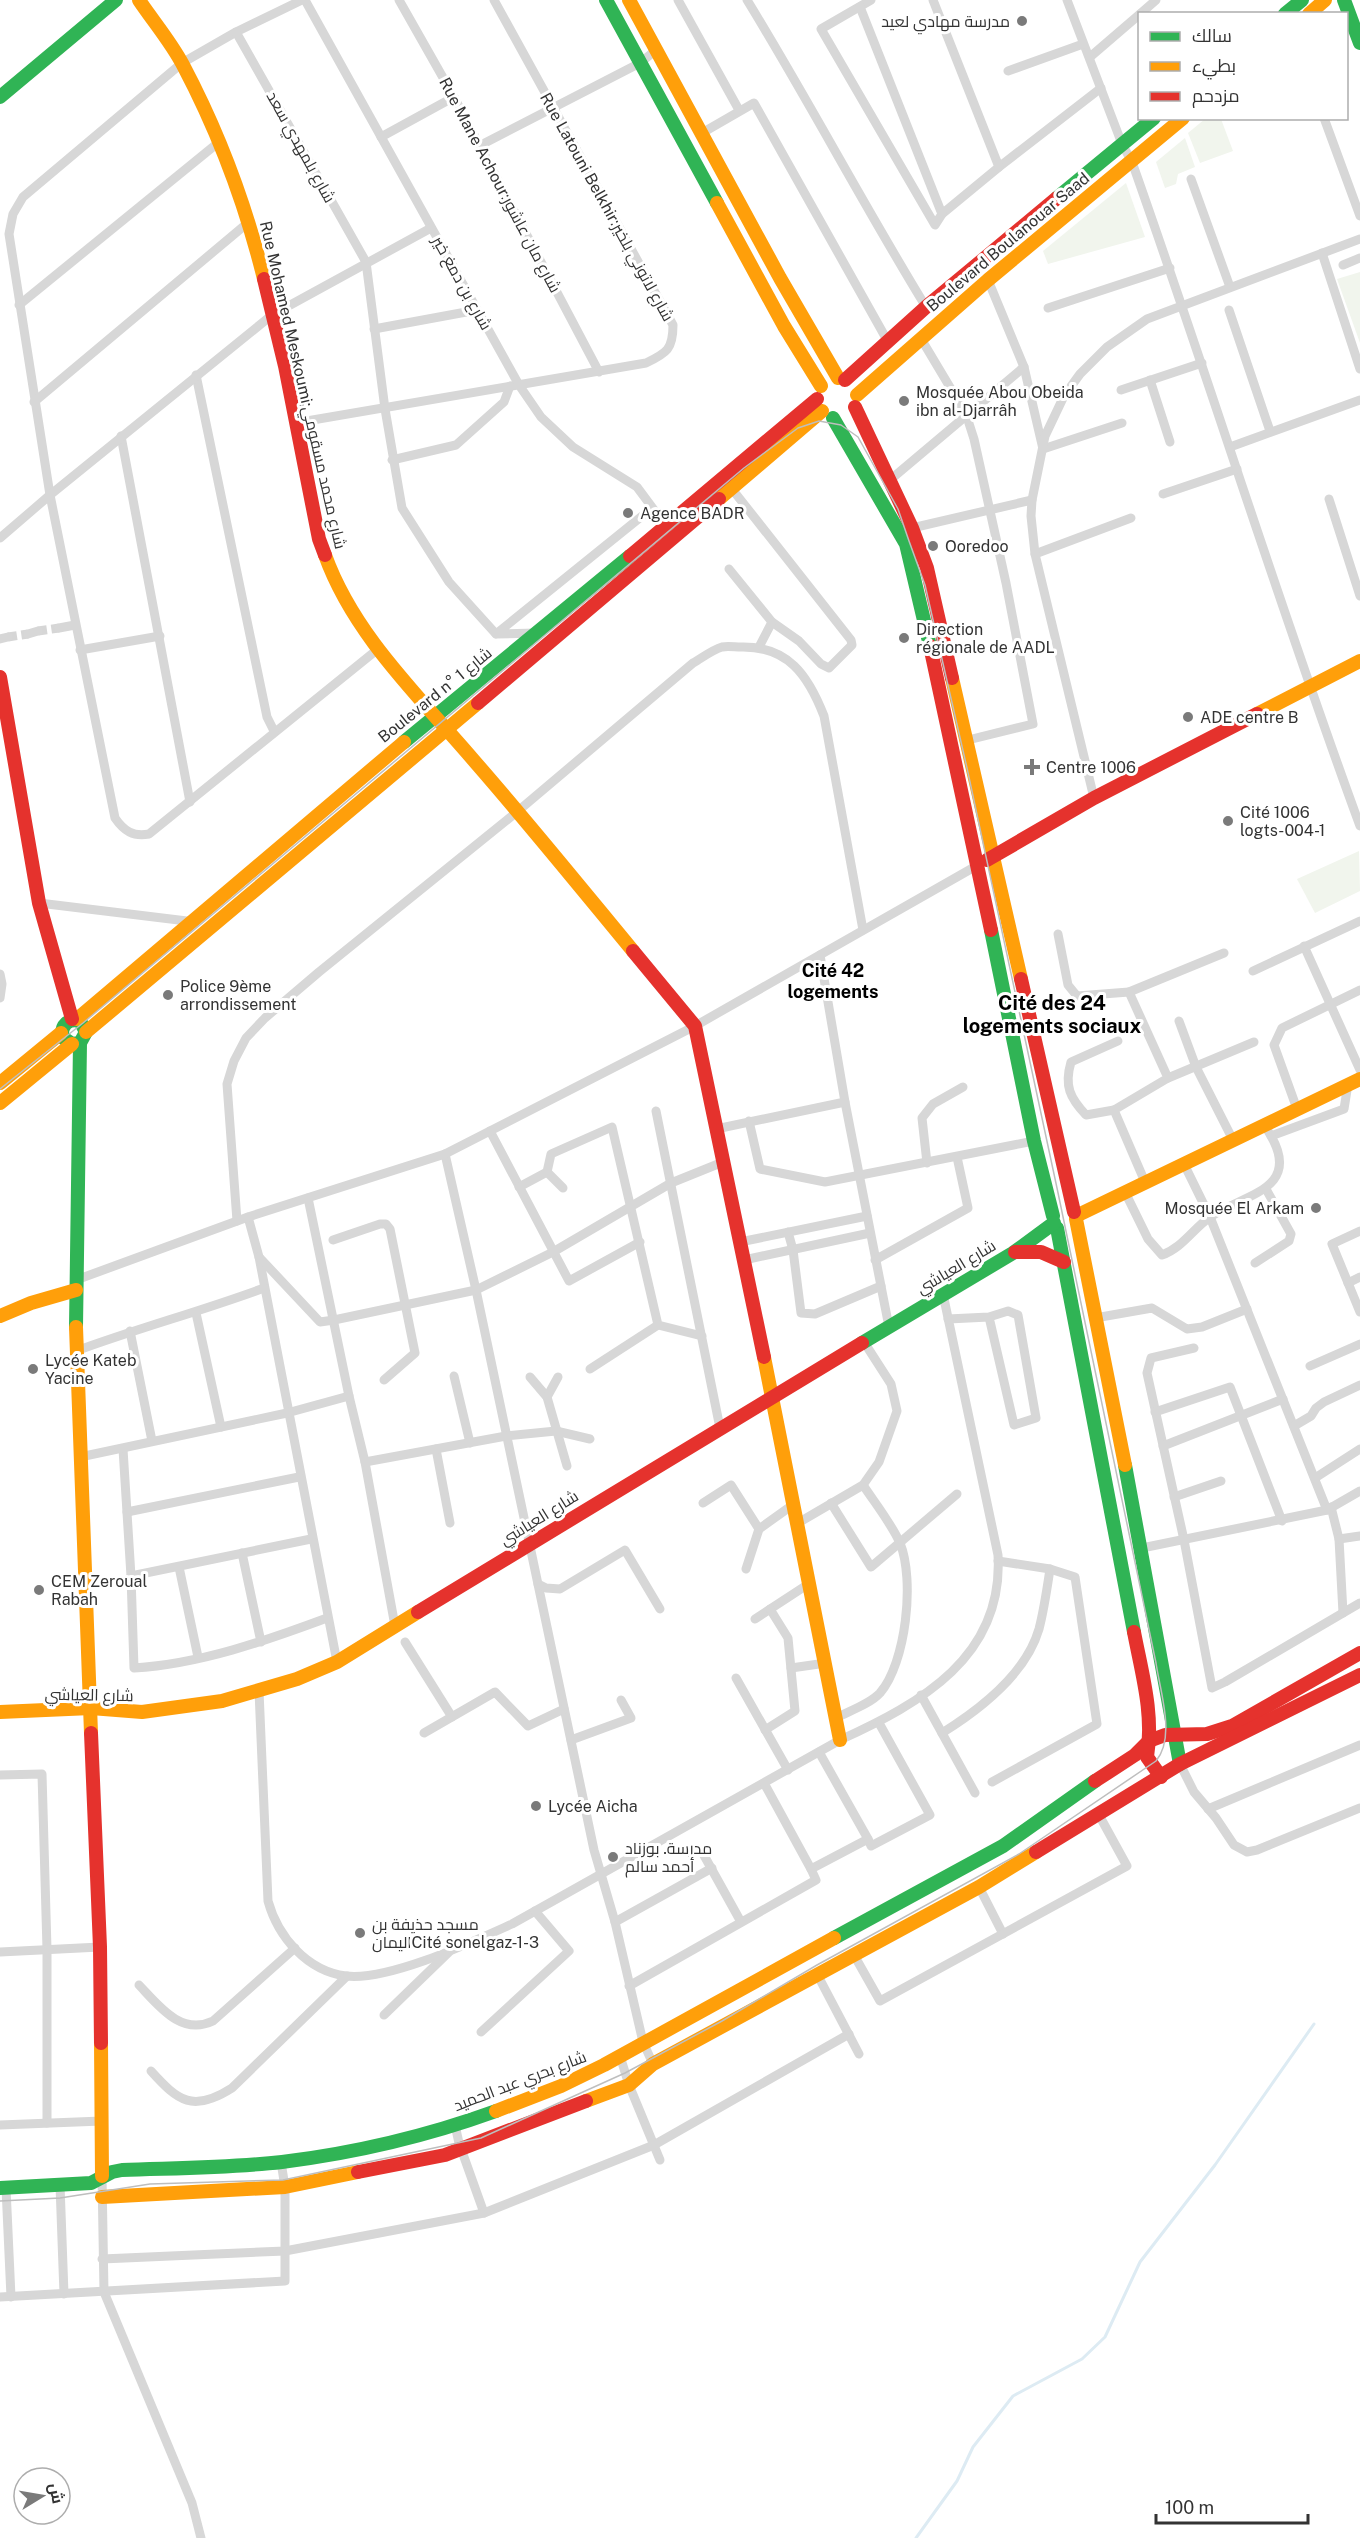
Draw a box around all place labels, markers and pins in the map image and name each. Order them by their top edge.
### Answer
place label: مدرسة مهادي لعيد [881,12,1010,35]
marker: مدرسة مهادي لعيد [1015,14,1029,28]
place label: Mosquée Abou Obeida ibn al-Djarrâh [916,383,1084,420]
marker: Mosquée Abou Obeida ibn al-Djarrâh [897,394,911,408]
place label: Agence BADR [640,504,745,523]
marker: Agence BADR [621,506,635,520]
place label: Ooredoo [945,537,1009,556]
marker: Ooredoo [926,539,940,553]
place label: Direction régionale de AADL [916,620,1055,657]
marker: Direction régionale de AADL [897,631,911,645]
place label: ADE centre B [1200,708,1299,727]
marker: ADE centre B [1181,710,1195,724]
marker: Centre 1006 [1023,758,1041,776]
place label: Centre 1006 [1046,758,1136,777]
place label: Cité 1006 logts-004-1 [1240,803,1325,840]
marker: Cité 1006 logts-004-1 [1221,814,1235,828]
place label: Police 9ème arrondissement [180,977,296,1014]
marker: Police 9ème arrondissement [161,988,175,1002]
place label: Mosquée El Arkam [1165,1199,1304,1218]
marker: Mosquée El Arkam [1309,1201,1323,1215]
place label: Lycée Kateb Yacine [45,1351,136,1388]
marker: Lycée Kateb Yacine [26,1362,40,1376]
place label: CEM Zeroual Rabah [51,1572,147,1609]
marker: CEM Zeroual Rabah [32,1583,46,1597]
place label: Lycée Aicha [548,1797,638,1816]
marker: Lycée Aicha [529,1799,543,1813]
place label: مدرسة. بوزناد أحمد سالم [625,1839,712,1878]
marker: مدرسة. بوزناد أحمد سالم [606,1850,620,1864]
place label: مسجد حذيفة بن اليمانCité sonelgaz-1-3 [372,1915,539,1953]
marker: مسجد حذيفة بن اليمانCité sonelgaz-1-3 [353,1926,367,1940]

